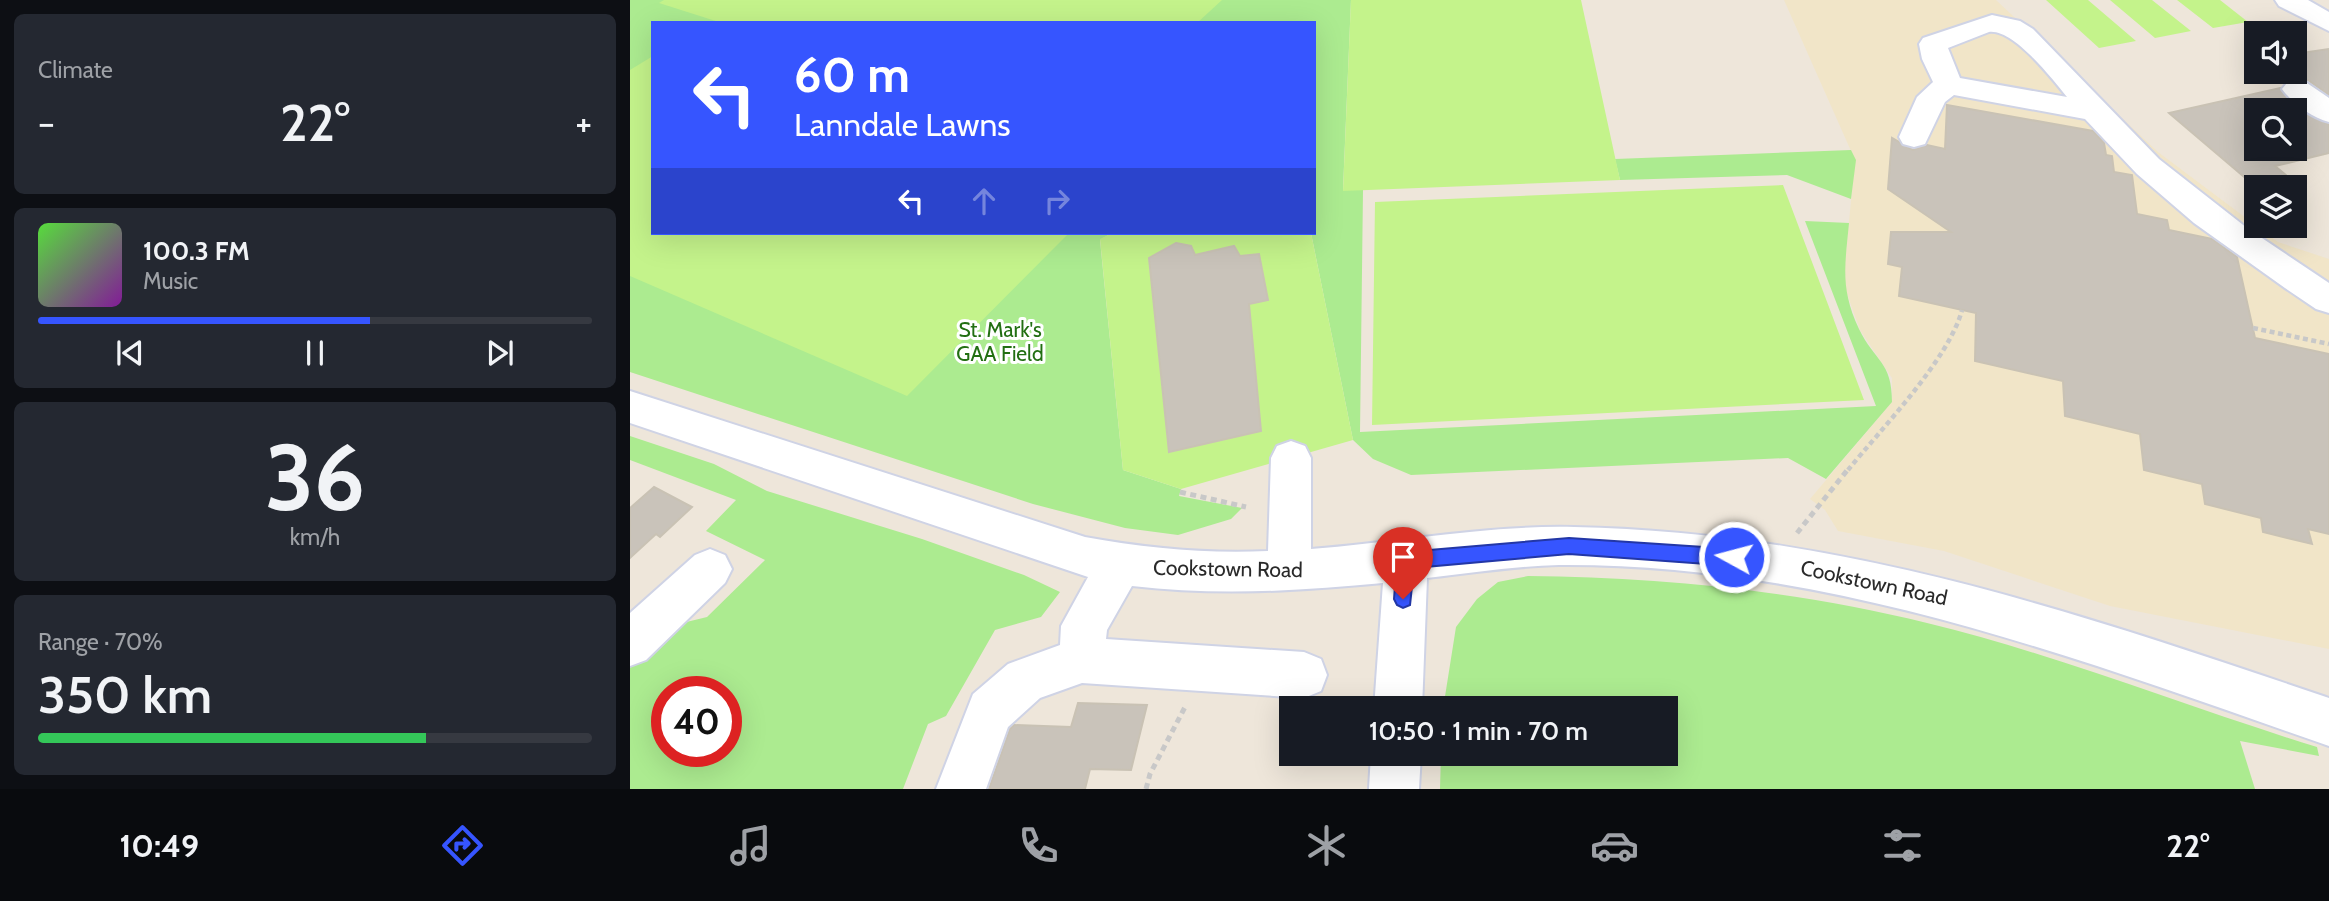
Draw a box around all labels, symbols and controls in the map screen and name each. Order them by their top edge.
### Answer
map controls [2244,21,2307,238]
button: sound [2244,21,2307,84]
text: 60 m [794,45,910,104]
icon: left [679,49,770,140]
text: Climate [38,56,113,84]
text: 22° [280,91,350,154]
button: search [2244,98,2307,161]
text: − [38,99,55,146]
text: + [575,99,592,146]
text: Lanndale Lawns [794,105,1011,144]
button: layers [2244,175,2307,238]
icon: left [892,182,930,220]
icon: ahead [965,182,1003,220]
icon: right [1038,182,1076,220]
text: 100.3 FM [143,235,250,267]
text: Music [143,267,198,295]
park label: St. Mark's GAA Field [956,317,1044,366]
icon: previous [111,334,149,372]
icon: pause [296,334,334,372]
icon: next [481,334,519,372]
text: 36 [265,422,365,533]
position arrow [1697,520,1771,594]
text: km/h [290,523,340,551]
pin [1373,527,1433,599]
icon: arrive [1384,538,1422,576]
street label: Cookstown Road [1153,555,1303,582]
street label: Cookstown Road [1798,555,1950,610]
text: Range · 70% [38,628,163,656]
text: 350 km [38,663,212,726]
speed limit sign: 40 [651,676,742,767]
text: 10:50 · 1 min · 70 m [1369,715,1588,747]
icon: directions [438,821,487,870]
icon: music [726,821,775,870]
icon: phone [1014,821,1063,870]
icon: climate [1302,821,1351,870]
icon: car [1590,821,1639,870]
icon: filters [1878,821,1927,870]
text: 10:49 [120,826,199,865]
text: 22° [2166,826,2209,865]

